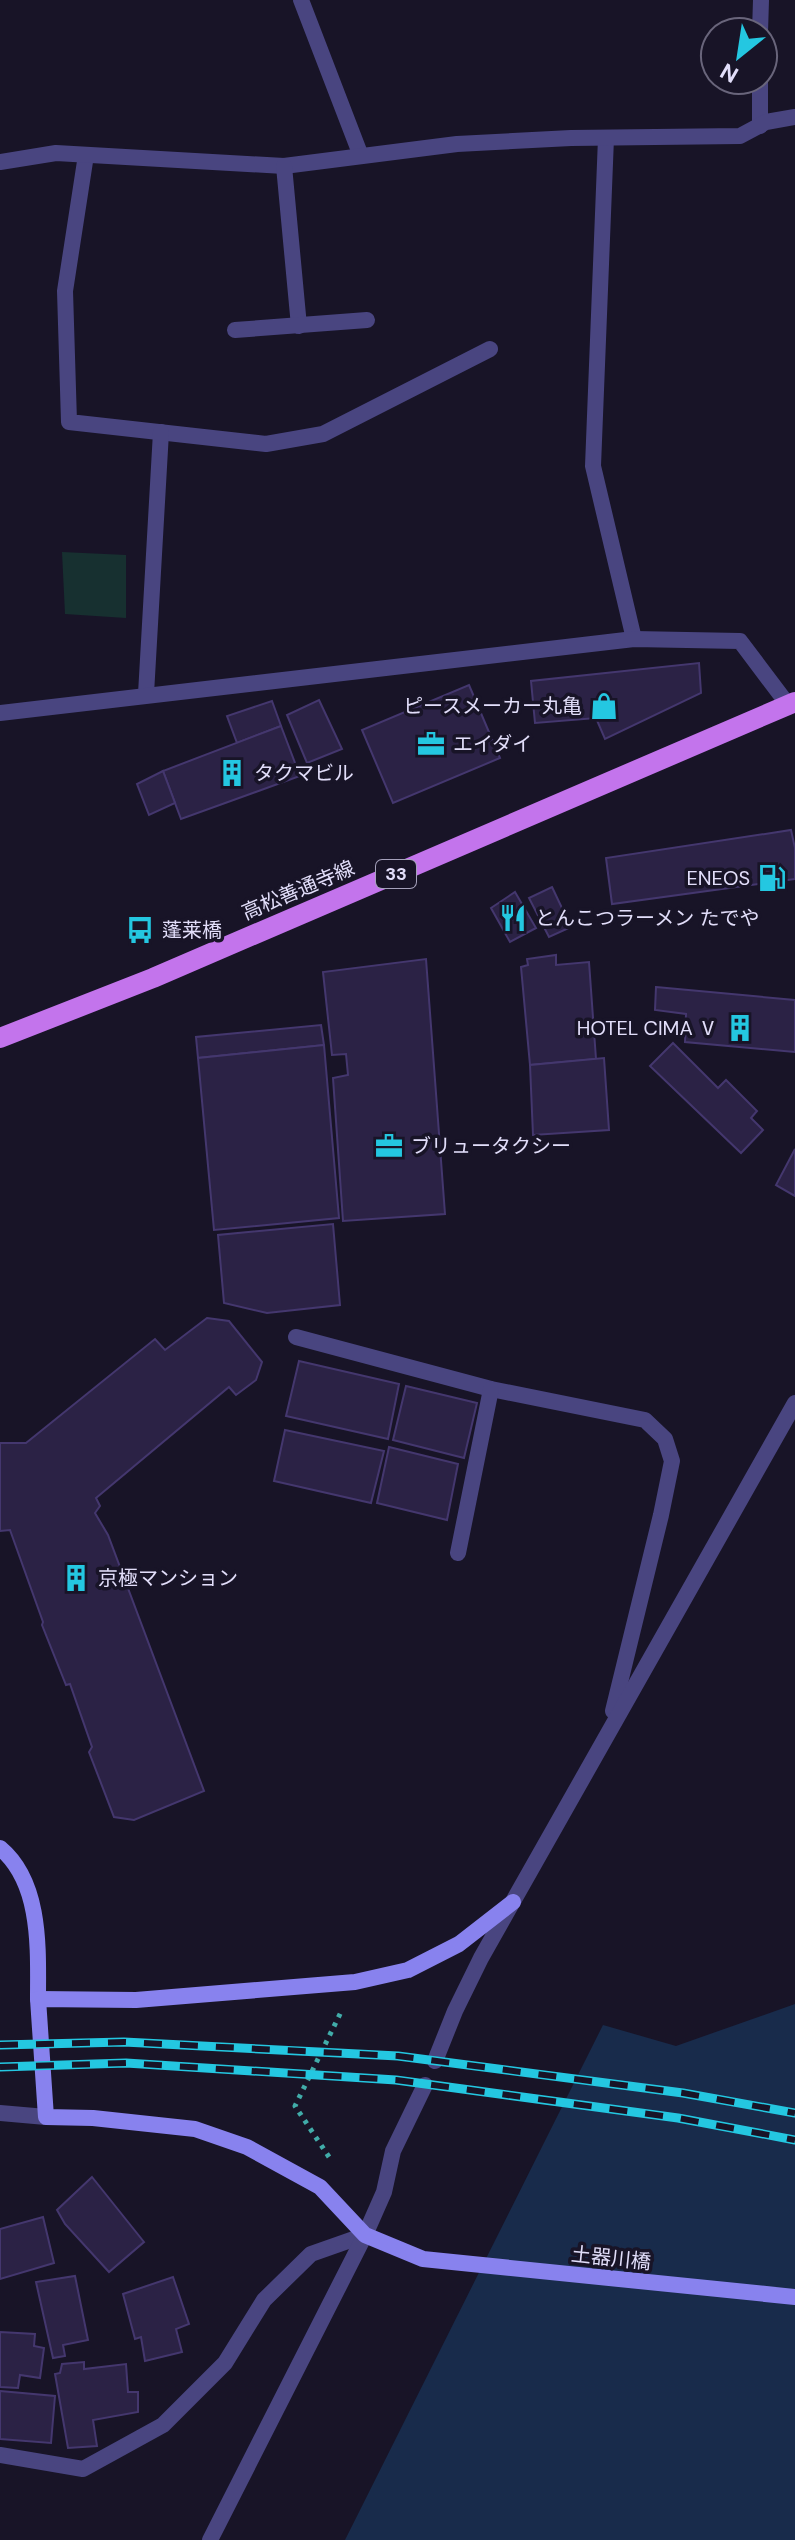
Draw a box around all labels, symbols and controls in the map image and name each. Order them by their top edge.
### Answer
north arrow [699,16,779,96]
text: N [715,56,743,89]
shop icon: ピースメーカー丸亀 [589,691,619,721]
place label: ピースメーカー丸亀 [403,693,582,719]
office icon: エイダイ [416,729,446,759]
place label: エイダイ [453,731,532,757]
building icon: タクマビル [217,758,247,788]
place label: タクマビル [254,760,354,786]
street label: 高松善通寺線 [238,855,358,925]
road number: 33 [376,860,416,888]
fuel station icon: ENEOS [757,863,787,893]
place label: ENEOS [687,865,750,891]
restaurant icon: とんこつラーメン たでや [498,903,528,933]
place label: とんこつラーメン たでや [535,905,760,931]
bus stop icon: 蓬莱橋 [125,915,155,945]
place label: 蓬莱橋 [162,917,222,943]
building icon: HOTEL CIMA Ⅴ [725,1013,755,1043]
place label: HOTEL CIMA Ⅴ [577,1015,718,1041]
office icon: ブリュータクシー [374,1131,404,1161]
place label: ブリュータクシー [411,1133,571,1159]
building icon: 京極マンション [61,1563,91,1593]
place label: 京極マンション [98,1565,238,1591]
street label: 土器川橋 [570,2241,652,2275]

